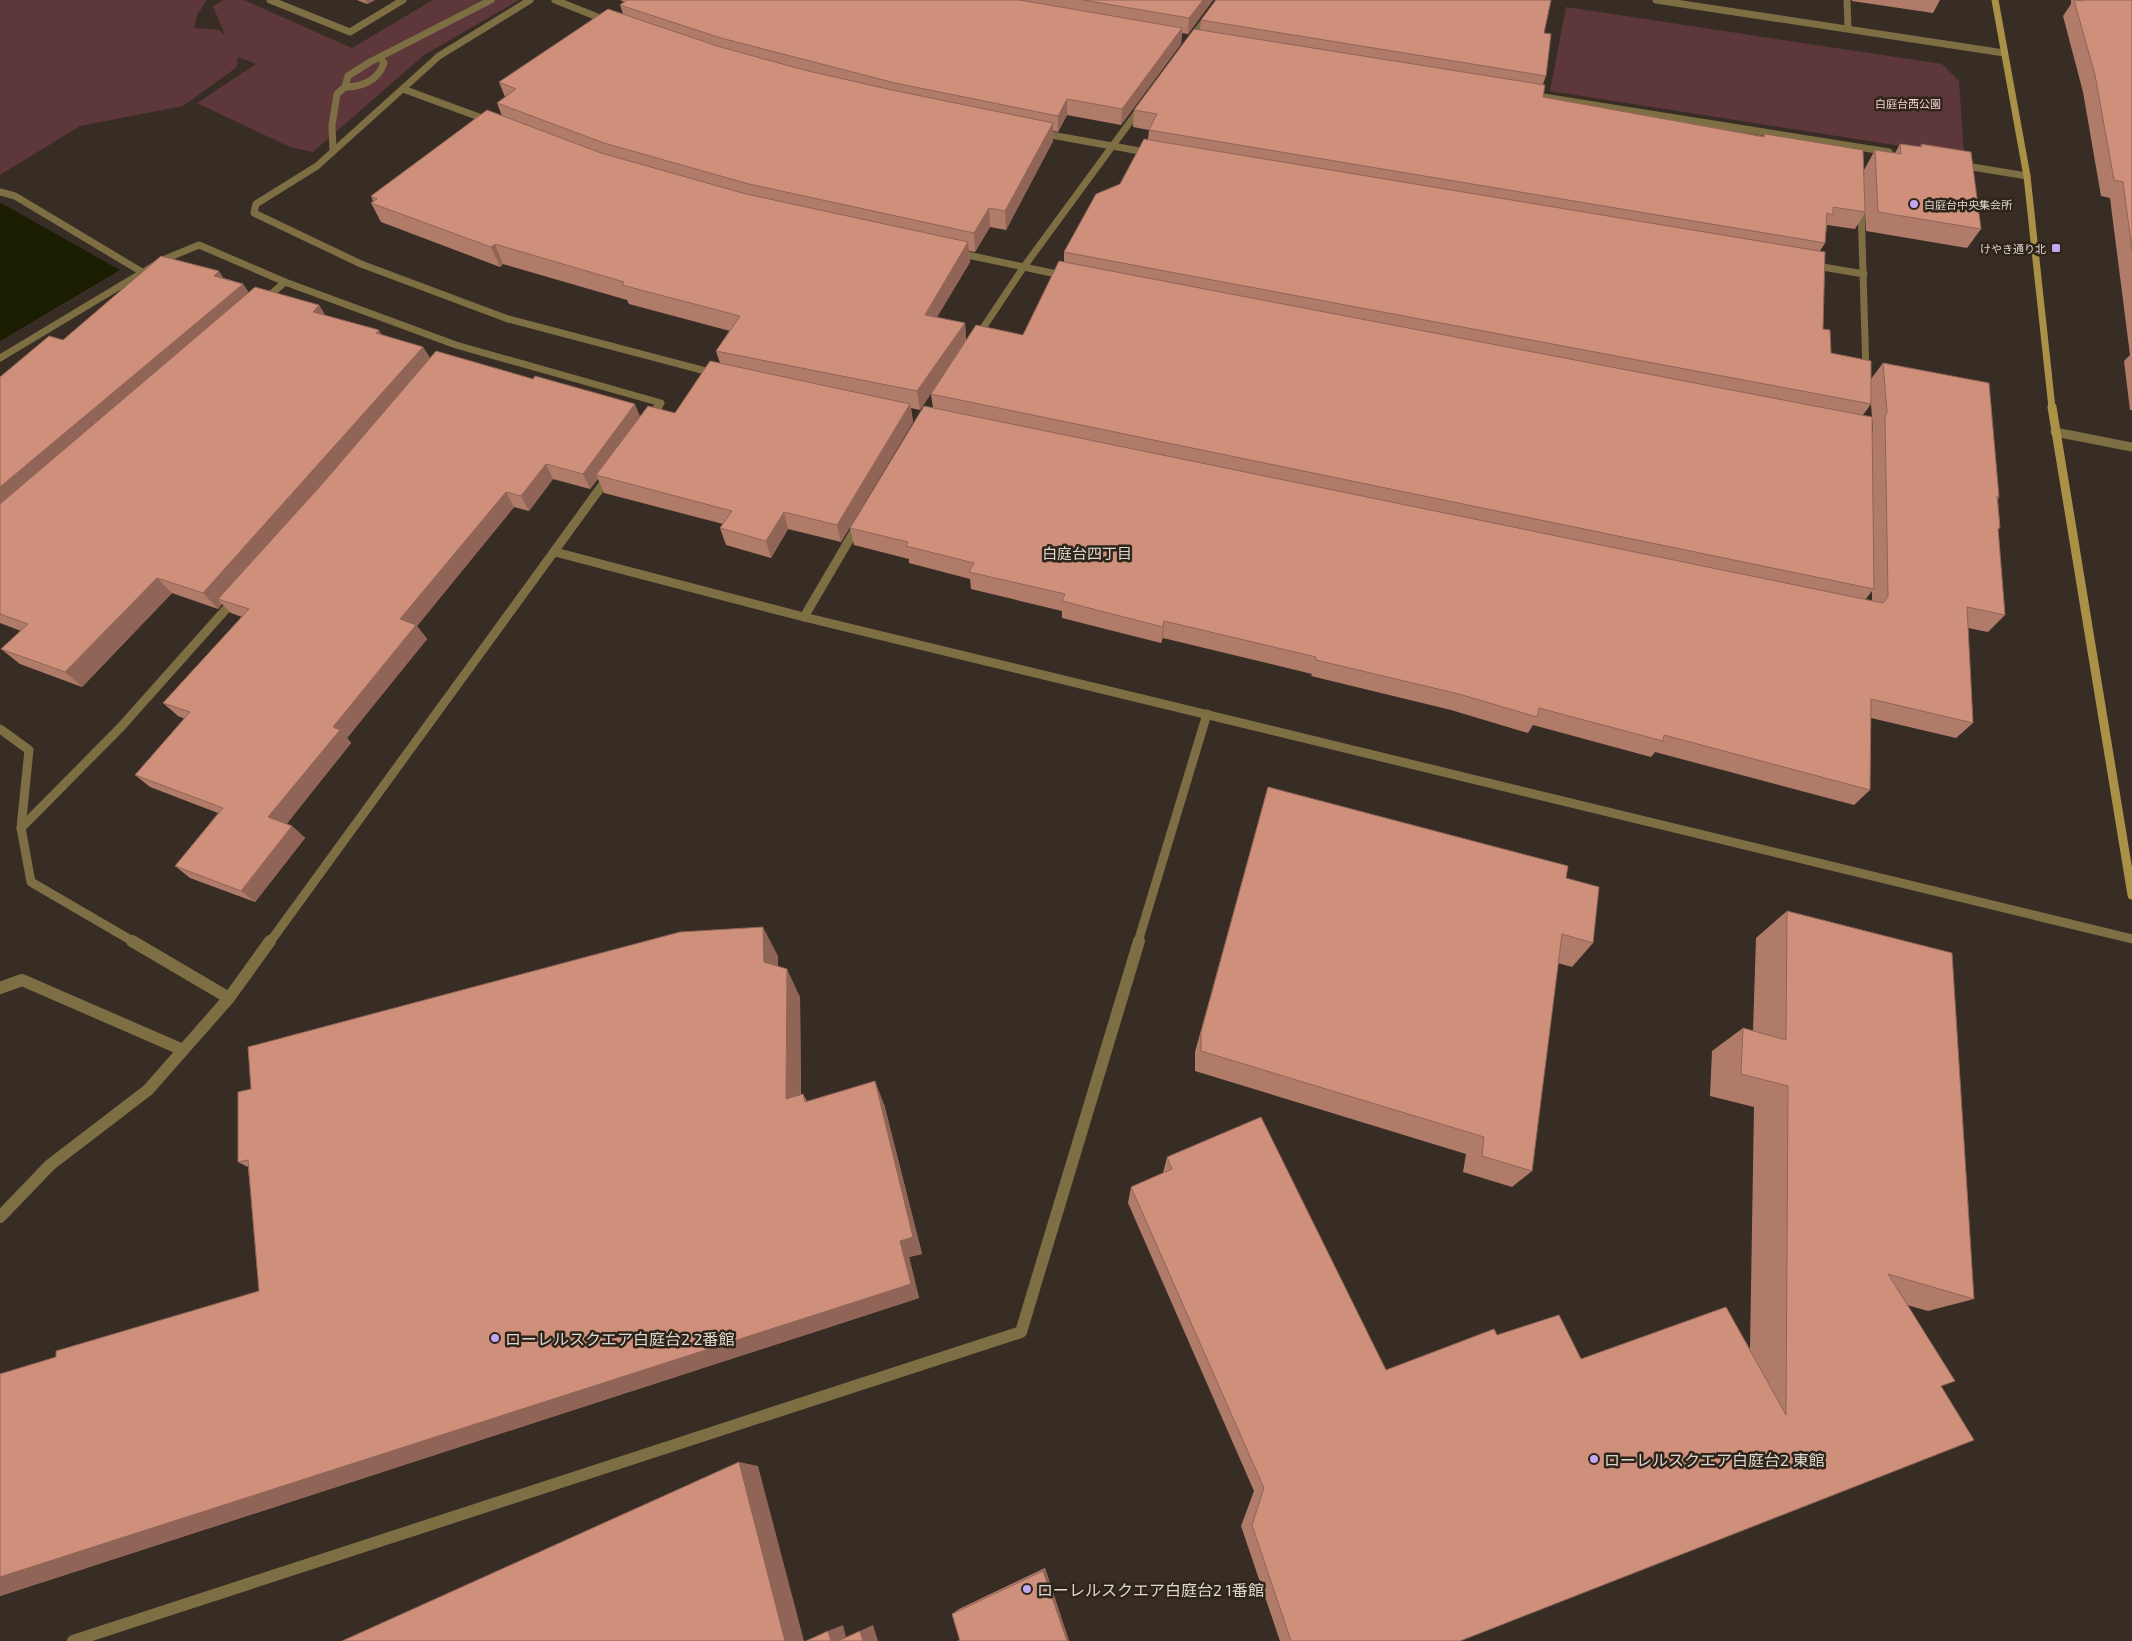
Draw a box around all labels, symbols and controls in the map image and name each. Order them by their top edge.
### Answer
park label: 白庭台西公園 [1875,97,1941,110]
marker: 白庭台中央集会所 [1908,198,1920,210]
place label: 白庭台中央集会所 [1924,198,2013,211]
place label: けやき通り北 [1980,242,2046,255]
marker: けやき通り北 [2050,242,2062,254]
district label: 白庭台四丁目 [1042,544,1132,562]
place label: ローレルスクエア白庭台2 2番館 [505,1329,735,1348]
marker: ローレルスクエア白庭台2 2番館 [489,1332,501,1344]
place label: ローレルスクエア白庭台2 東館 [1604,1450,1825,1469]
marker: ローレルスクエア白庭台2 東館 [1588,1453,1600,1465]
place label: ローレルスクエア白庭台2 1番館 [1037,1580,1264,1599]
marker: ローレルスクエア白庭台2 1番館 [1021,1583,1033,1595]

